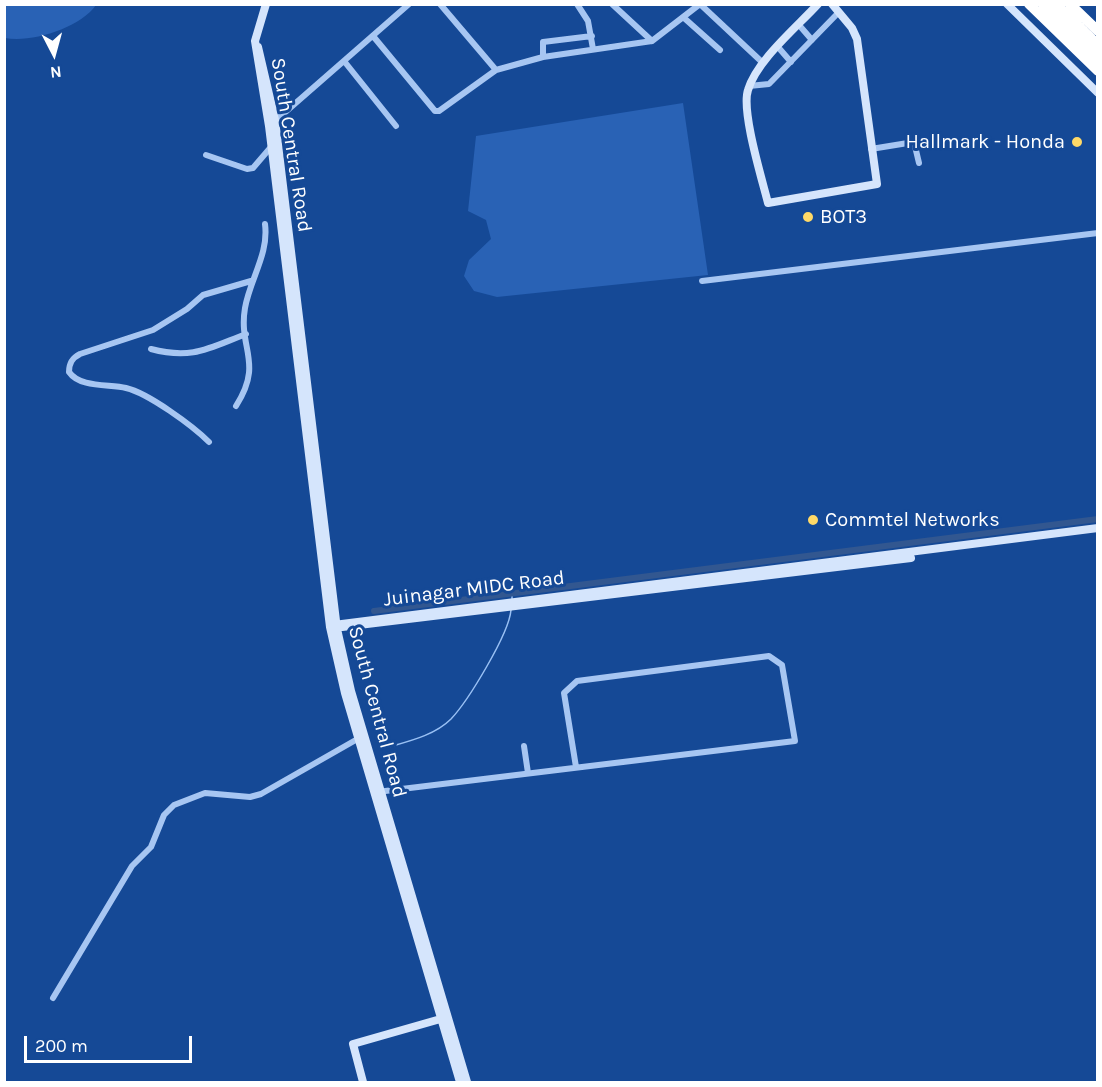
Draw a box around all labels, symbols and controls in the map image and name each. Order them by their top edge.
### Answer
north arrow [24,24,84,84]
street label: South Central Road [265,56,317,234]
text: N [49,62,63,82]
place label: Hallmark - Honda [906,130,1065,154]
marker: Hallmark - Honda [1070,135,1084,149]
place label: BOT3 [820,205,867,229]
marker: BOT3 [801,210,815,224]
place label: Commtel Networks [825,508,1000,532]
marker: Commtel Networks [806,513,820,527]
street label: Juinagar MIDC Road [382,566,566,612]
street label: South Central Road [343,624,411,800]
scale bar [27,1024,195,1062]
text: 200 m [35,1035,88,1057]

